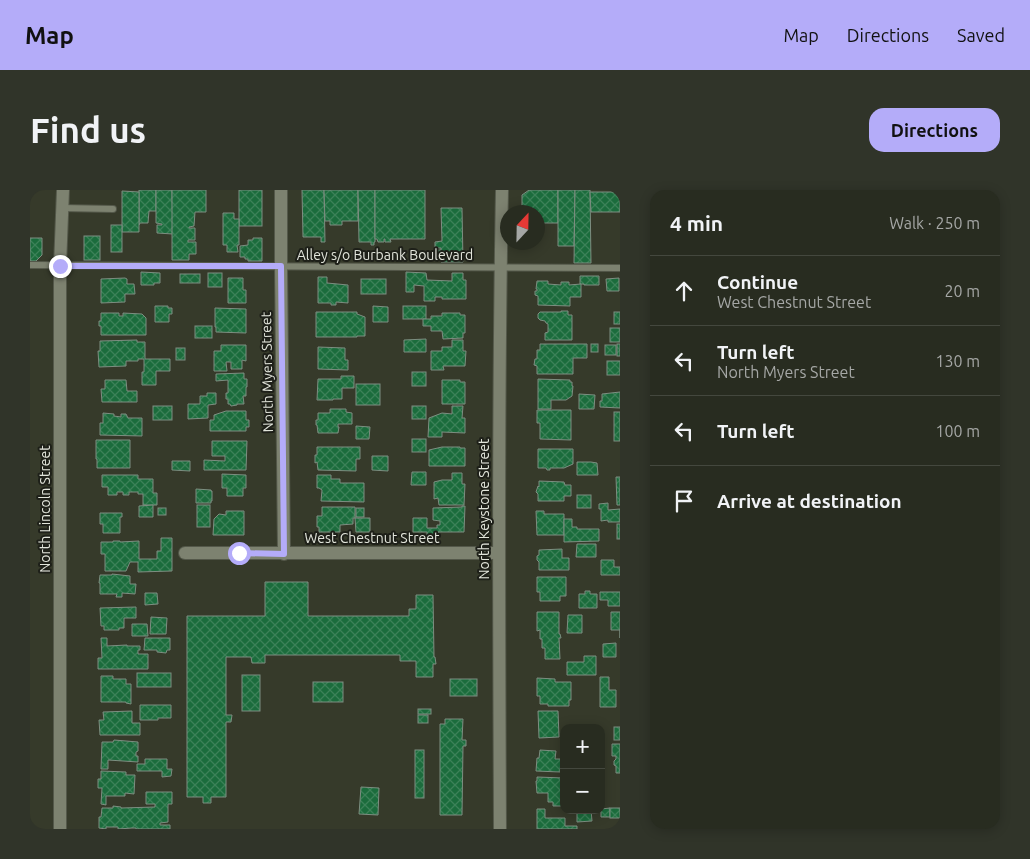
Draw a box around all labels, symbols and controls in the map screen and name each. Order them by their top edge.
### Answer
text: Map [25,22,74,49]
text: Map [783,25,819,45]
text: Directions [847,25,929,45]
text: Saved [957,25,1005,45]
button: Directions [869,108,1000,152]
text: Find us [30,110,146,150]
north arrow [500,205,545,250]
text: 4 min [670,211,723,235]
text: Walk · 250 m [889,214,980,232]
street label: Alley s/o Burbank Boulevard [297,247,473,263]
route end [49,255,72,278]
text: Continue [717,271,798,293]
icon: ahead [670,277,698,305]
text: 20 m [944,282,980,300]
text: West Chestnut Street [717,293,871,311]
street label: North Myers Street [258,311,276,432]
text: Turn left [717,341,795,363]
icon: left [670,347,698,375]
text: 130 m [935,352,980,370]
text: North Myers Street [717,363,855,381]
icon: left [670,417,698,445]
text: Turn left [717,420,795,442]
text: 100 m [935,422,980,440]
street label: North Keystone Street [476,438,492,579]
street label: North Lincoln Street [37,445,53,573]
icon: arrive [670,487,698,515]
text: Arrive at destination [717,490,902,512]
street label: West Chestnut Street [305,530,440,546]
route start [228,542,251,565]
map controls [560,724,605,814]
button: + [560,724,605,769]
button: − [560,769,605,814]

